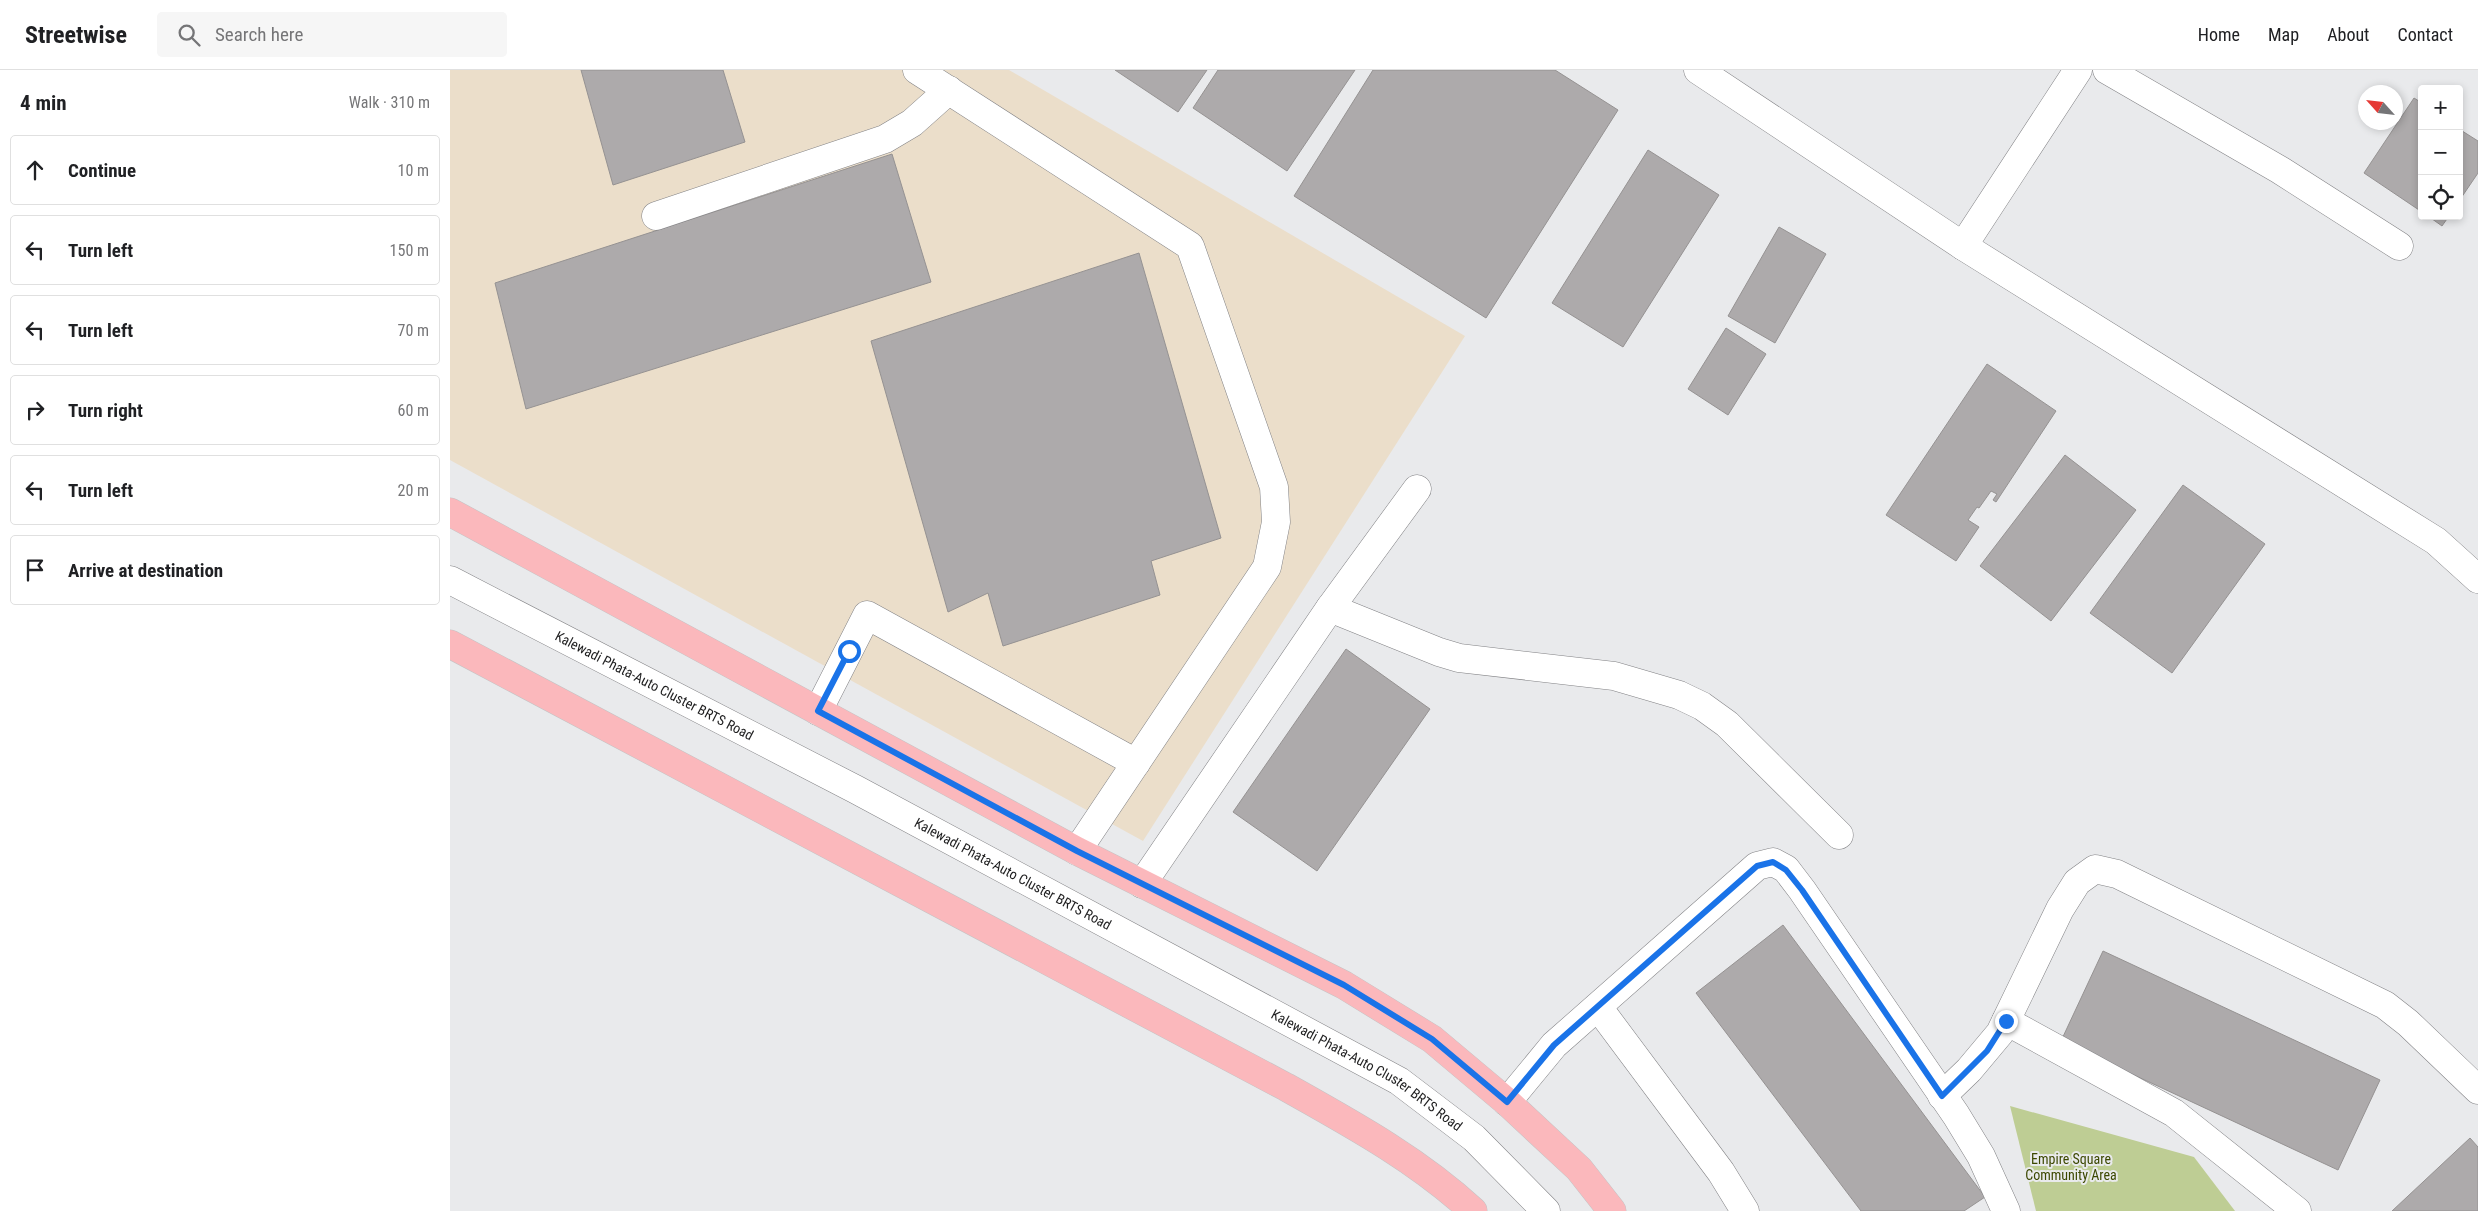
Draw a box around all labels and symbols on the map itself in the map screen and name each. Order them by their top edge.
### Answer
north arrow [2358,85,2403,130]
street label: Kalewadi Phata-Auto Cluster BRTS Road [553,628,756,743]
route start [838,640,861,663]
street label: Kalewadi Phata-Auto Cluster BRTS Road [912,814,1114,933]
street label: Kalewadi Phata-Auto Cluster BRTS Road [1269,1006,1465,1134]
route end [1995,1010,2018,1033]
park label: Empire Square Community Area [2025,1151,2117,1183]

